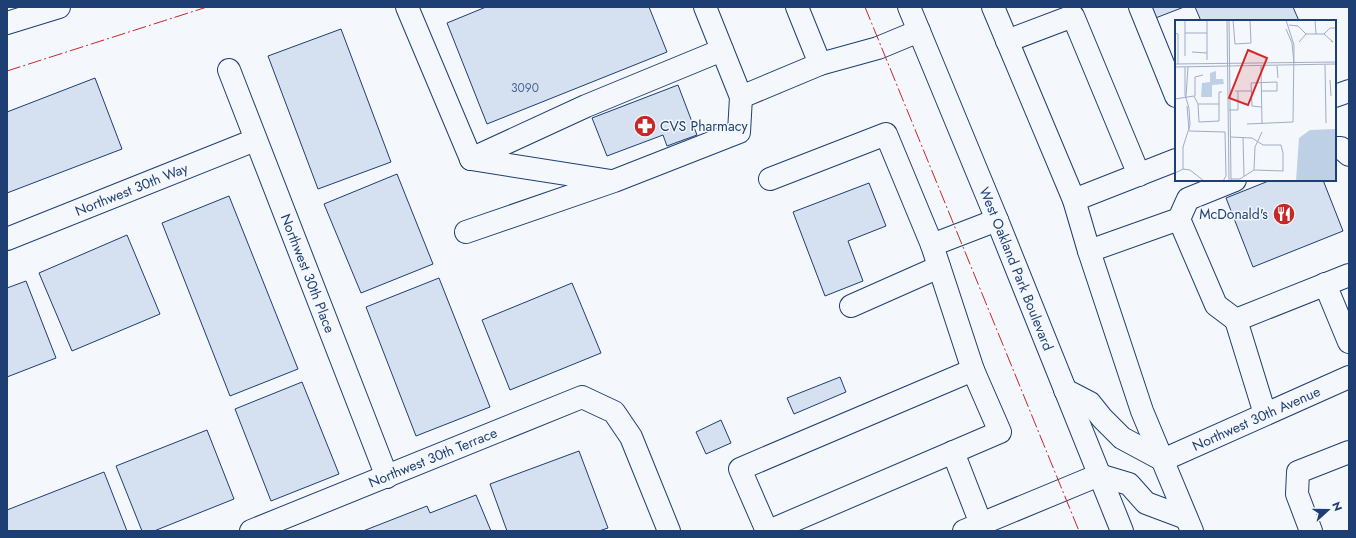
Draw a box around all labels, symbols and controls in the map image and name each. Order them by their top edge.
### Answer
inset map [1175,20,1336,181]
house number: 3090 [511,79,539,97]
pharmacy icon: CVS Pharmacy [632,113,658,139]
place label: CVS Pharmacy [660,116,748,136]
street label: Northwest 30th Way [72,157,192,221]
street label: West Oakland Park Boulevard [974,184,1058,353]
restaurant icon: McDonald's [1271,201,1297,227]
place label: McDonald's [1199,204,1268,224]
street label: Northwest 30th Place [276,211,340,336]
street label: Northwest 30th Avenue [1189,381,1323,456]
street label: Northwest 30th Terrace [365,422,500,492]
north arrow [1308,490,1348,530]
text: N [1328,499,1346,513]

